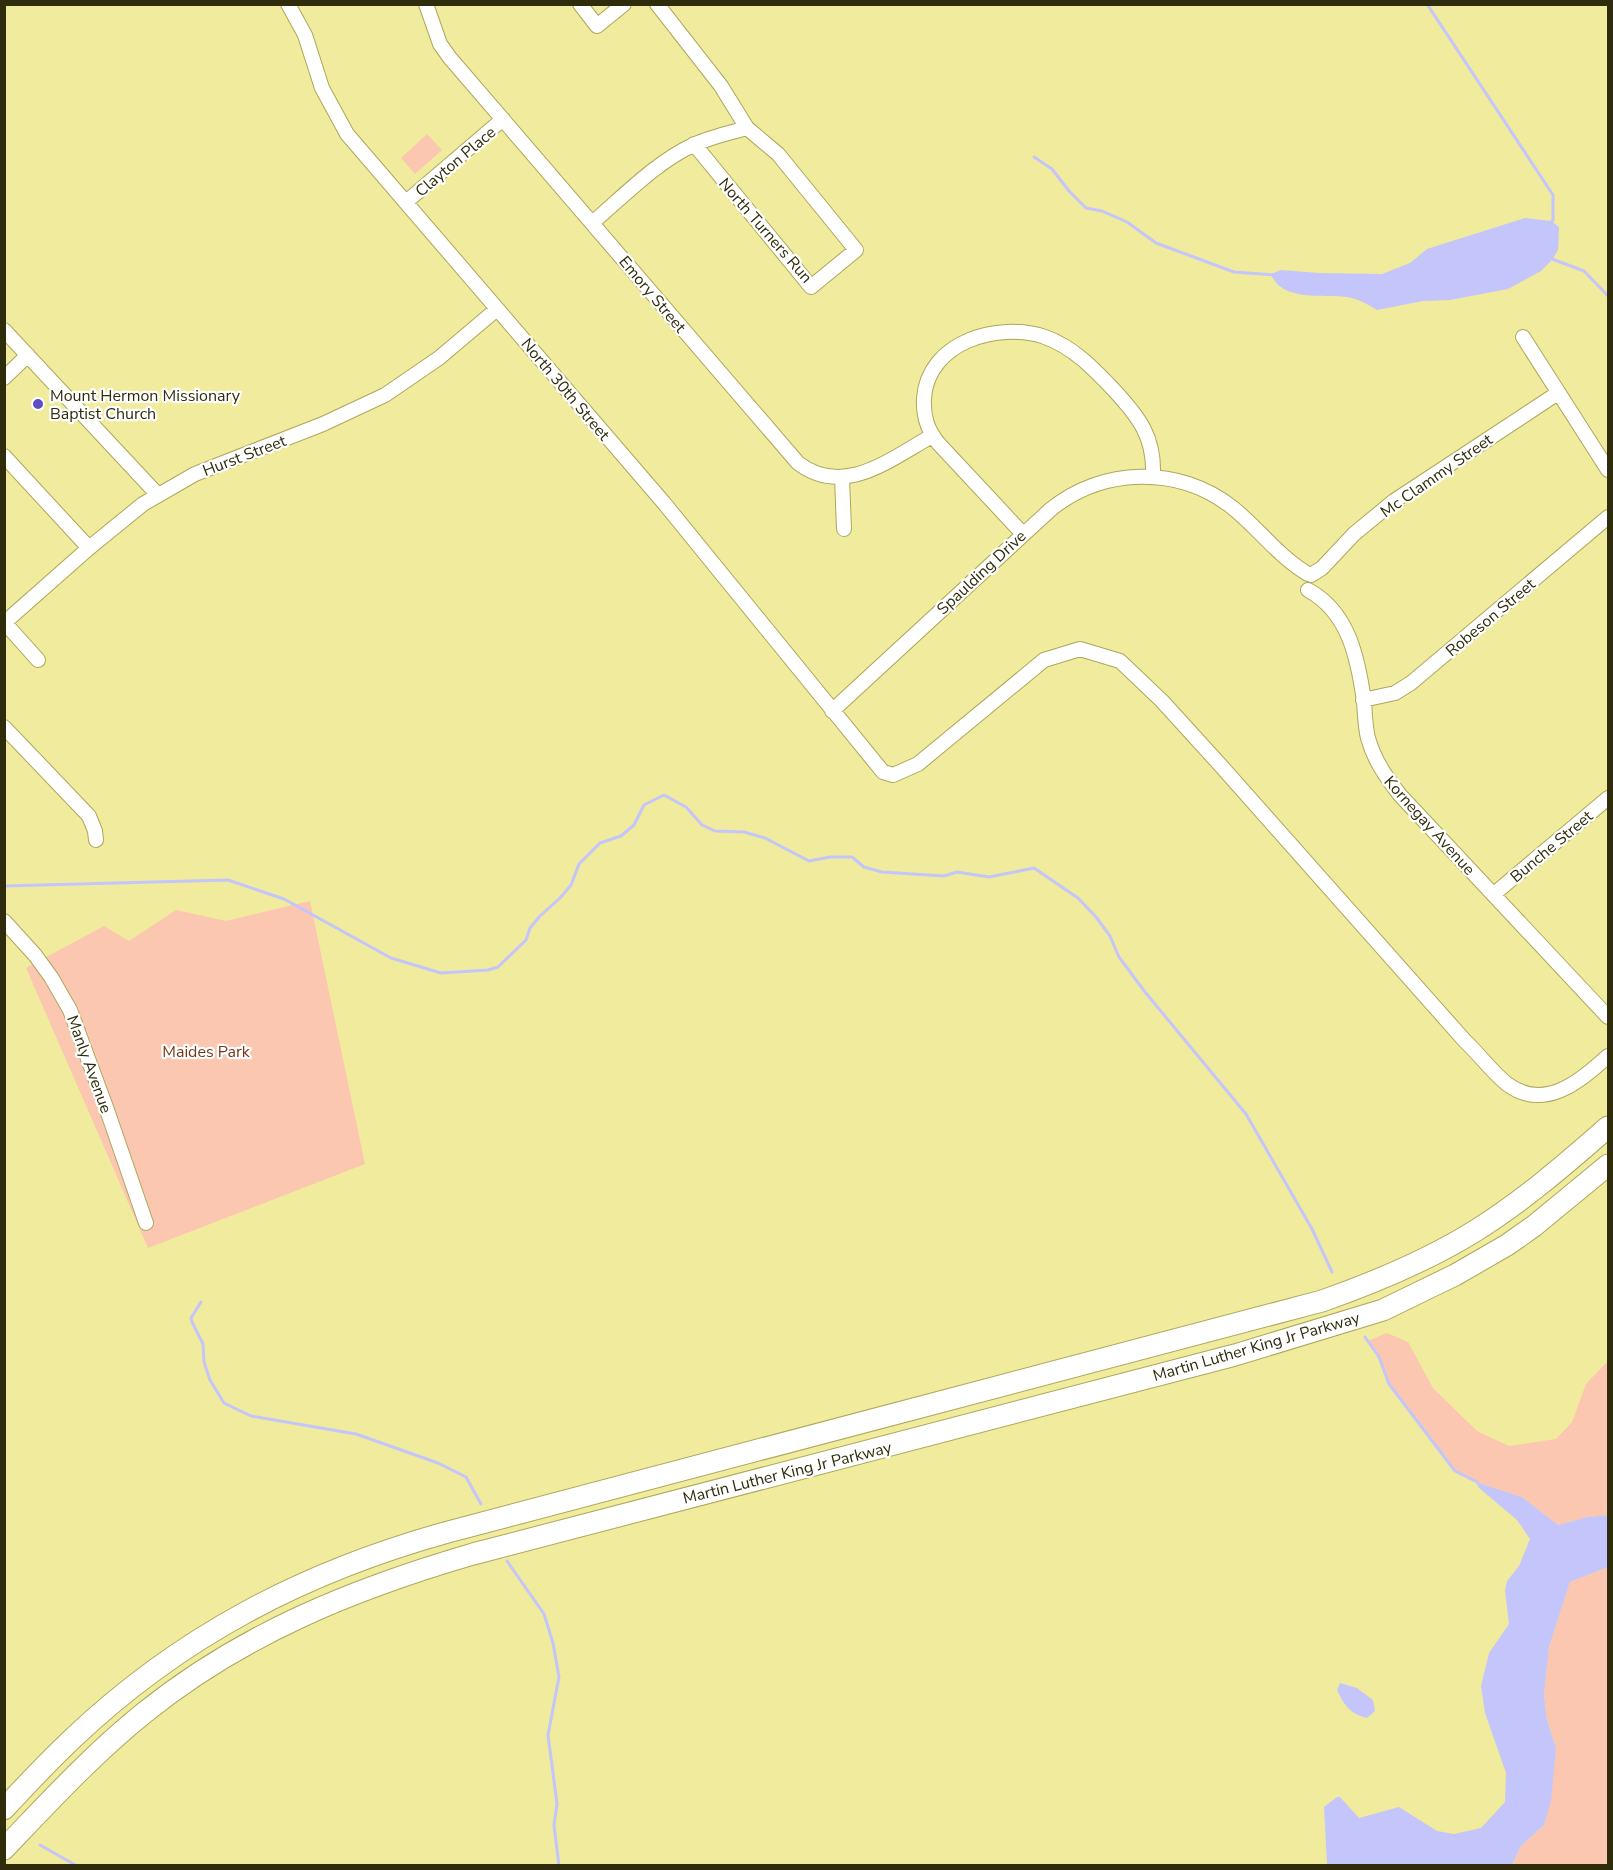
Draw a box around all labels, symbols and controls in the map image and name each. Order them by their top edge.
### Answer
street label: Clayton Place [411,122,501,202]
street label: North Turners Run [713,173,817,288]
street label: Emory Street [614,252,691,338]
street label: North 30th Street [516,334,615,446]
place label: Mount Hermon Missionary Baptist Church [50,385,241,425]
marker: Mount Hermon Missionary Baptist Church [31,397,45,411]
street label: Mc Clammy Street [1376,429,1497,523]
street label: Hurst Street [199,430,290,482]
street label: Spaulding Drive [932,526,1031,620]
street label: Robeson Street [1441,574,1540,662]
street label: Kornegay Avenue [1379,771,1480,880]
street label: Bunche Street [1506,805,1598,888]
street label: Manly Avenue [61,1012,117,1116]
park label: Maides Park [162,1041,251,1063]
street label: Martin Luther King Jr Parkway [1150,1307,1363,1387]
street label: Martin Luther King Jr Parkway [681,1436,895,1510]

